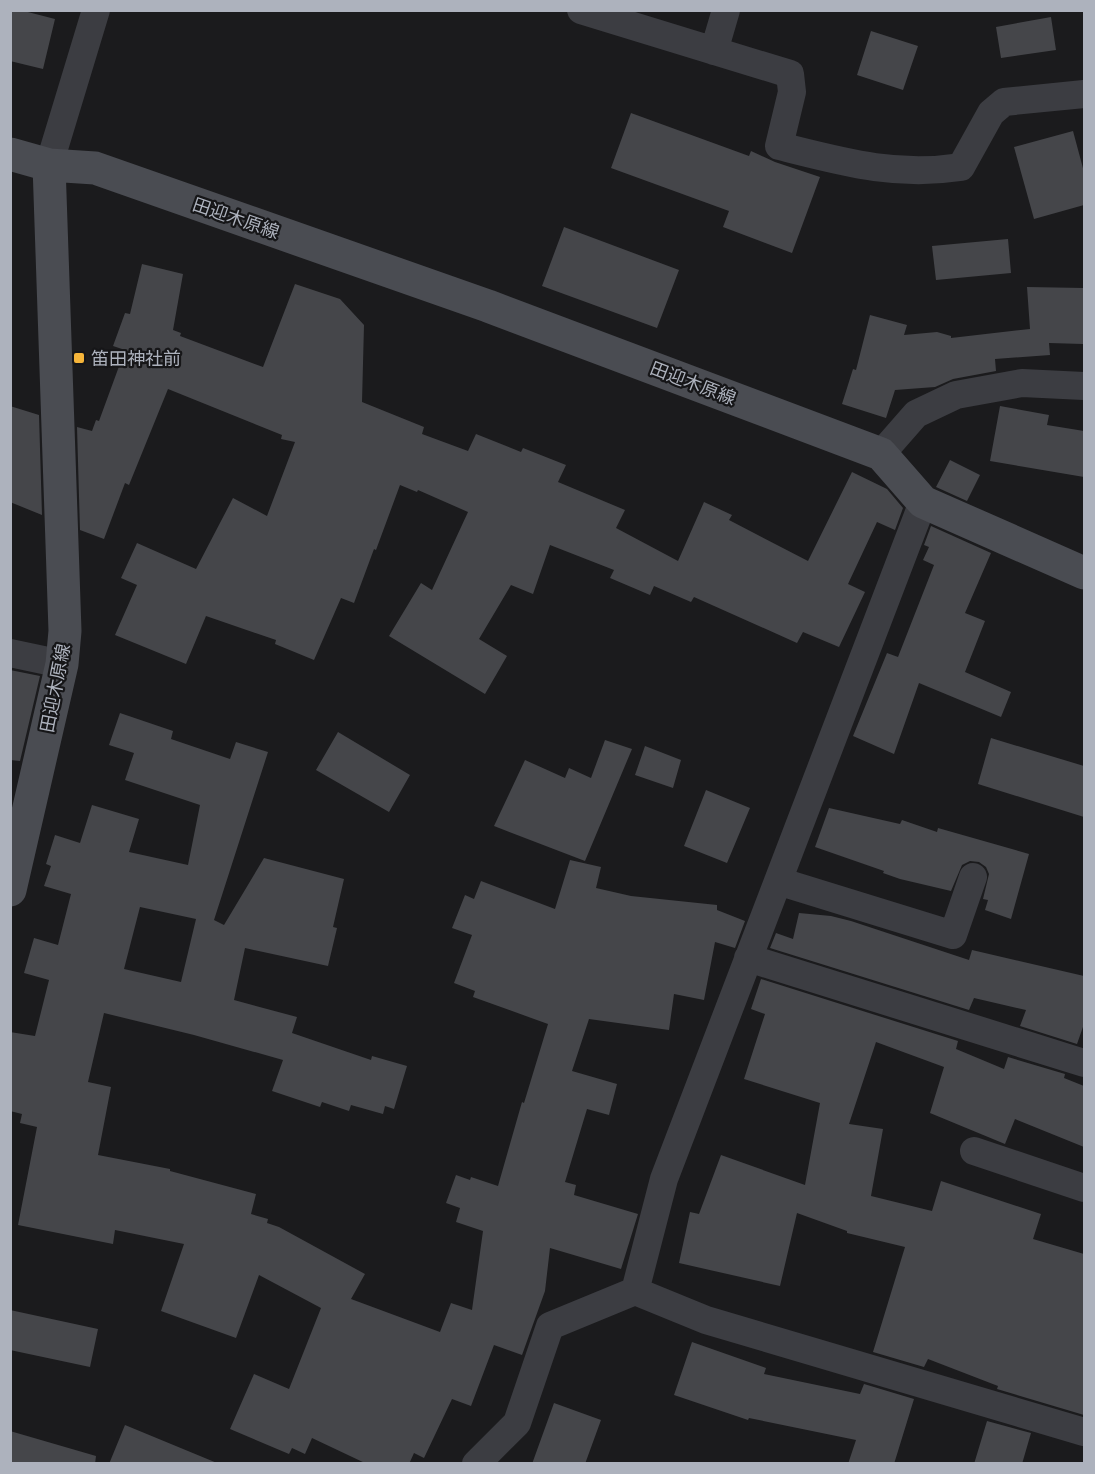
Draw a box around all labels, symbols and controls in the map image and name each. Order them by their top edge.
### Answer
street label: 田迎木原線 [190,192,282,244]
place label: 笛田神社前 [91,347,181,370]
marker: 笛田神社前 [72,351,86,365]
street label: 田迎木原線 [647,356,739,410]
street label: 田迎木原線 [35,642,75,734]

